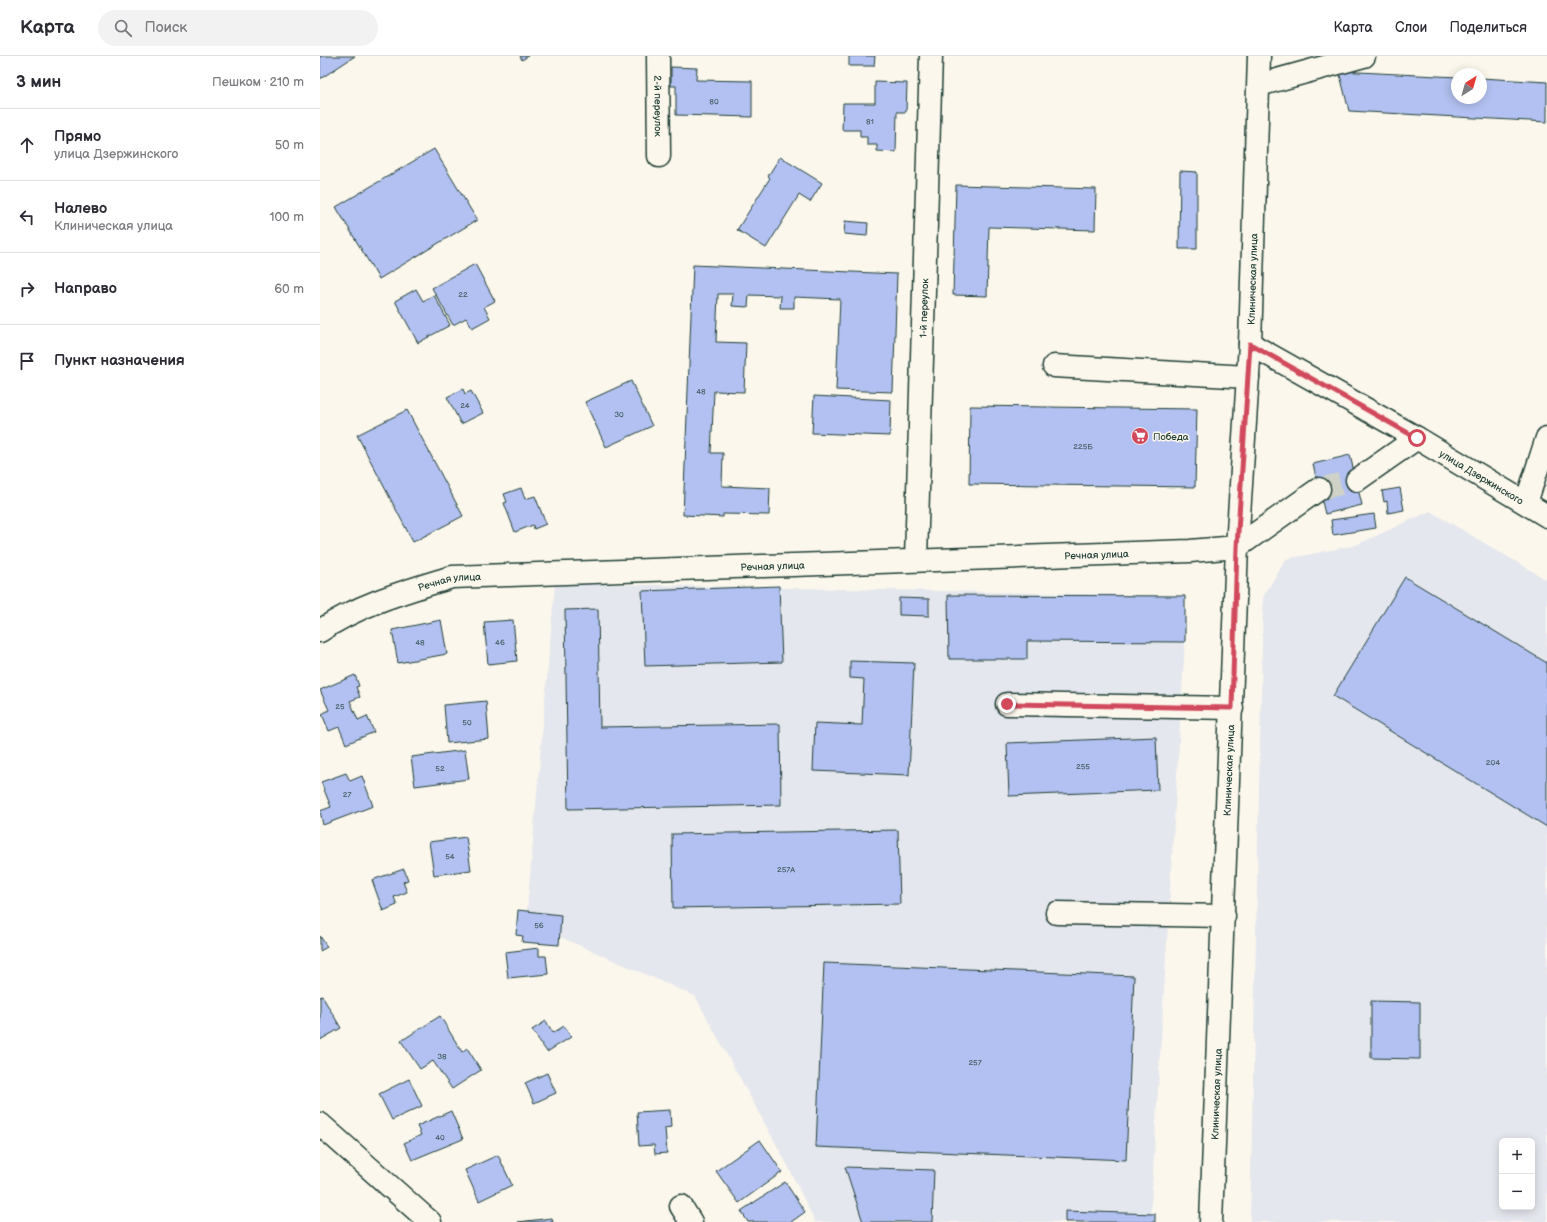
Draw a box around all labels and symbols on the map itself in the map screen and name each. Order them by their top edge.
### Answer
north arrow [1451,68,1487,104]
street label: 2-й переулок [651,75,664,137]
house number: 80 [709,97,719,106]
house number: 81 [866,117,874,126]
street label: Клиническая улица [1246,233,1260,325]
street label: 1-й переулок [918,278,931,338]
house number: 22 [458,290,468,299]
house number: 48 [696,387,706,396]
house number: 24 [460,401,470,410]
house number: 30 [614,410,624,419]
supermarket icon: Победа [1130,426,1150,446]
route start [1408,429,1426,447]
place label: Победа [1153,431,1189,443]
house number: 225Б [1073,442,1093,451]
street label: улица Дзержинского [1437,448,1525,507]
street label: Речная улица [1064,548,1129,562]
street label: Речная улица [740,560,805,574]
street label: Речная улица [417,571,481,594]
house number: 48 [415,638,425,647]
house number: 46 [495,638,505,647]
route end [998,695,1016,713]
house number: 25 [335,702,345,711]
house number: 50 [462,718,472,727]
street label: Клиническая улица [1222,724,1237,816]
house number: 204 [1486,758,1500,767]
house number: 255 [1076,762,1090,771]
house number: 52 [435,764,445,773]
house number: 27 [343,790,351,799]
house number: 54 [445,852,455,861]
house number: 257А [777,865,795,874]
house number: 56 [534,921,544,930]
street label: Клиническая улица [1209,1048,1225,1140]
house number: 38 [437,1052,447,1061]
house number: 257 [968,1058,982,1067]
house number: 40 [435,1133,445,1142]

